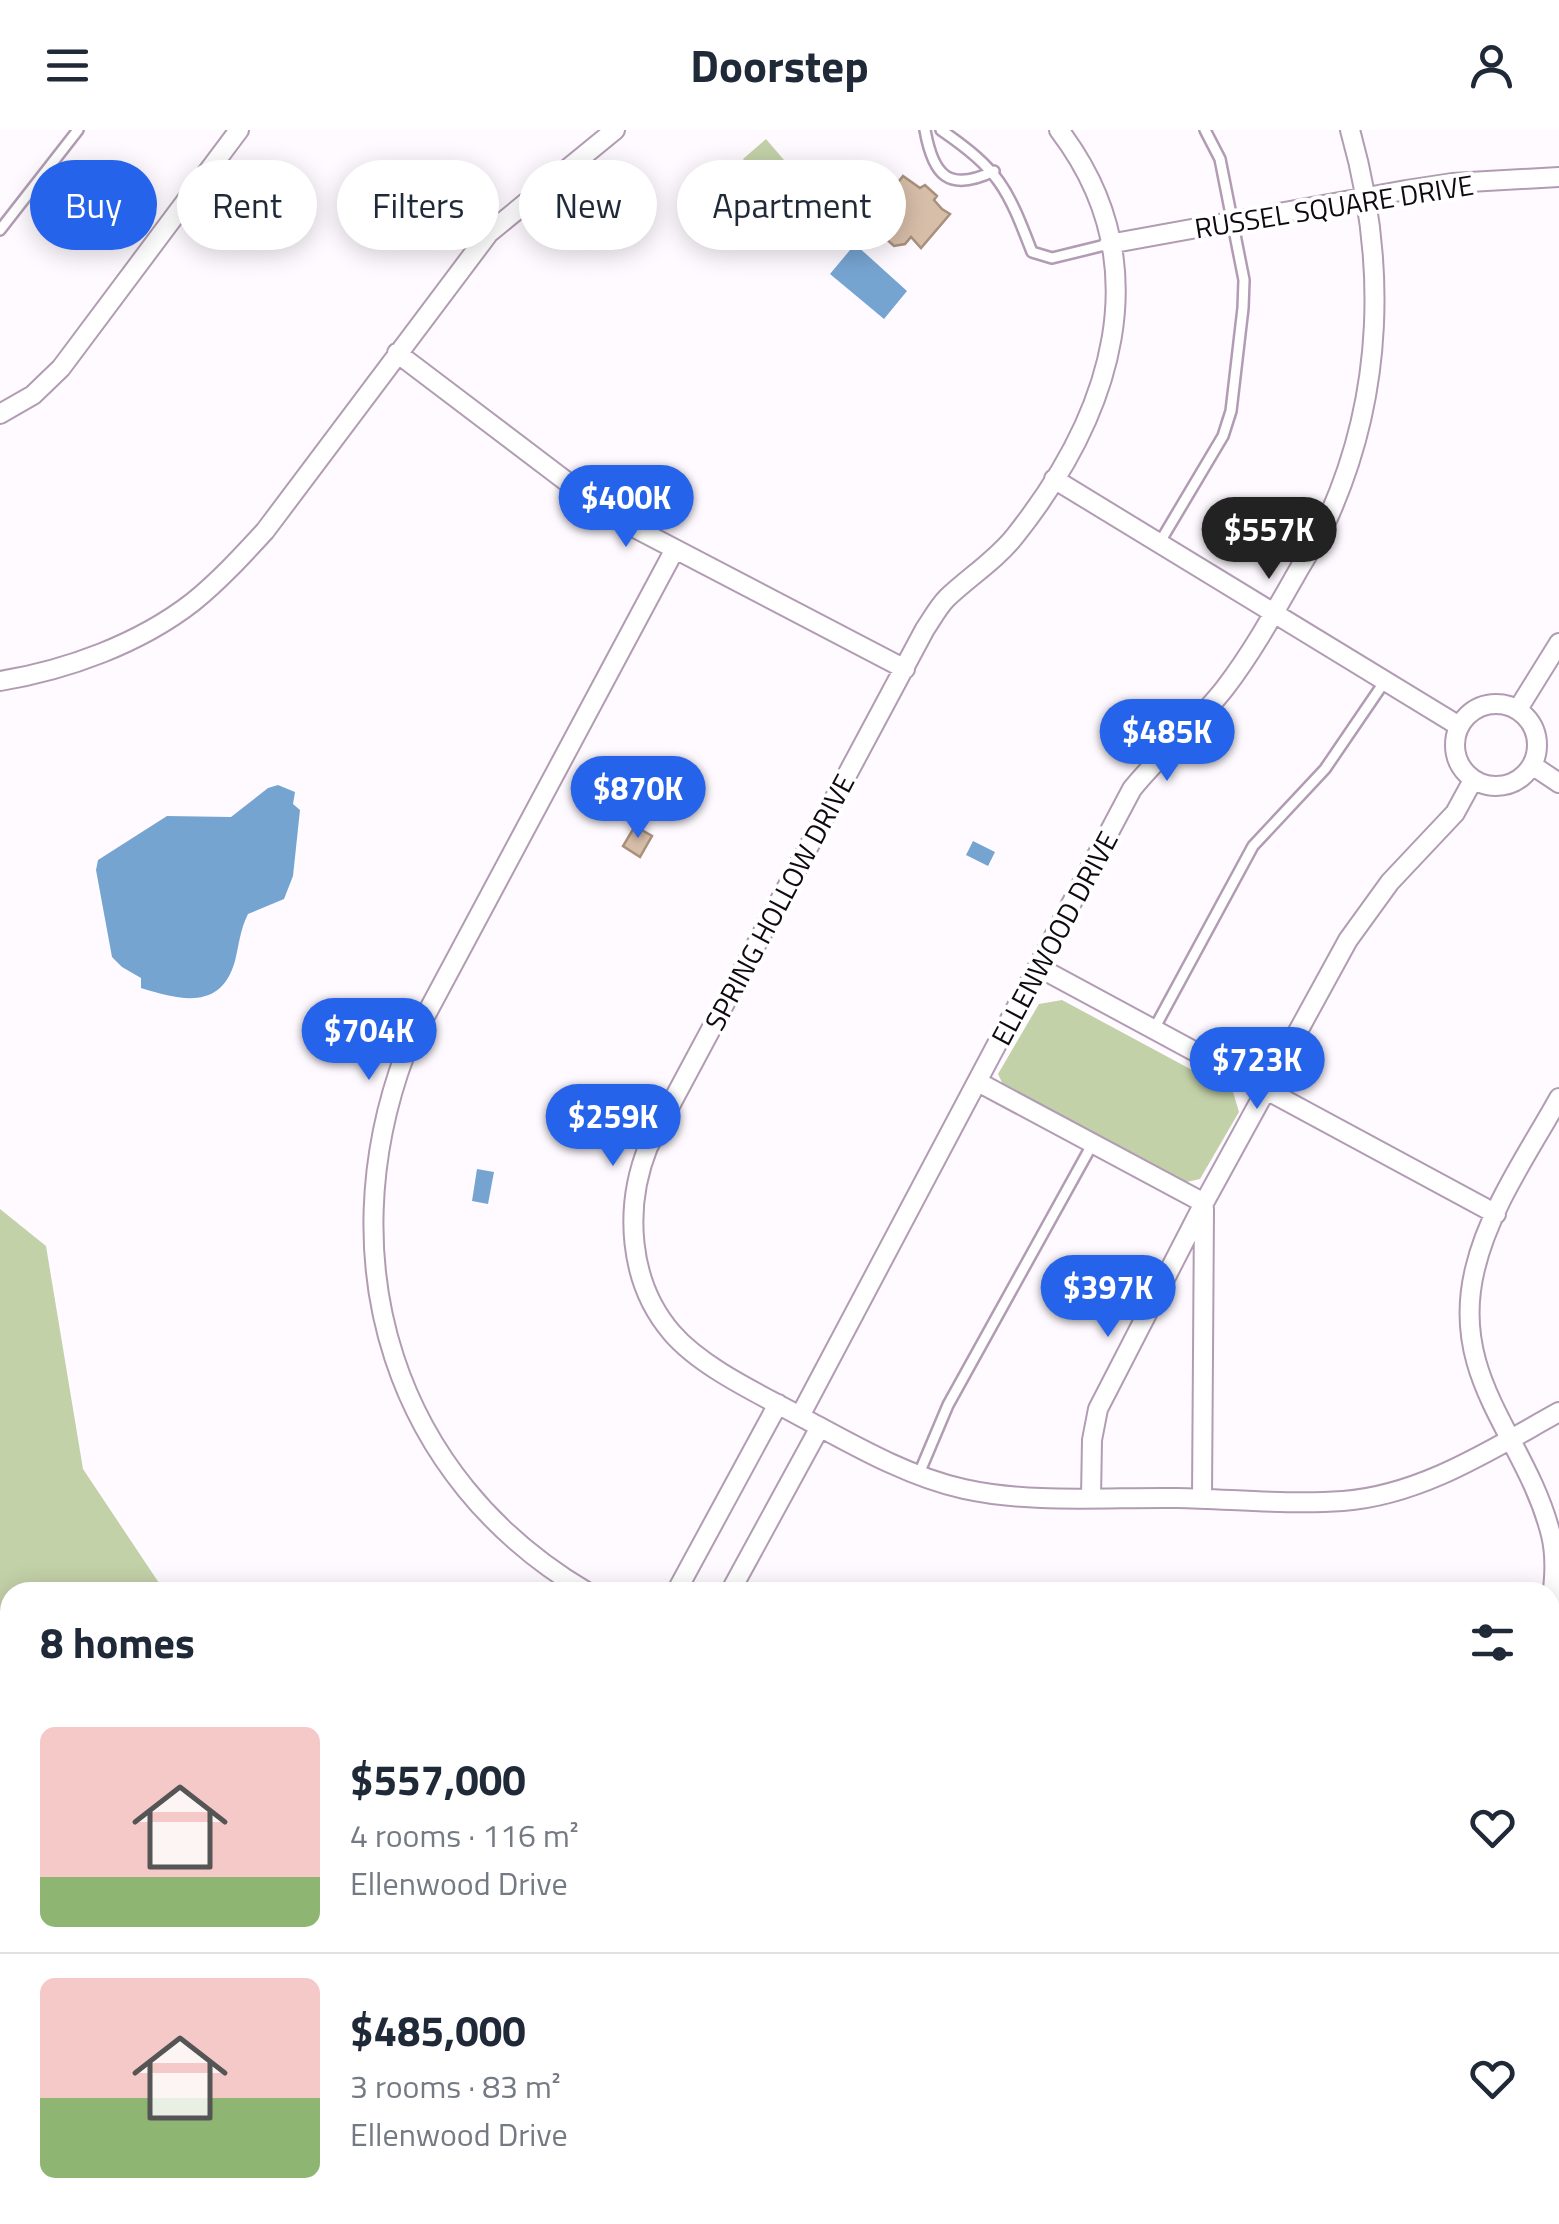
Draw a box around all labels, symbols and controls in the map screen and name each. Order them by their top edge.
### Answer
text: Doorstep [690,31,869,99]
icon: menu [40,38,95,93]
icon: person [1464,38,1519,93]
chip: Buy [30,160,157,250]
chip: Rent [177,160,317,250]
chip: Filters [337,160,499,250]
chip: New [519,160,657,250]
chip: Apartment [677,160,906,250]
street label: RUSSEL SQUARE DRIVE [1191,163,1477,249]
pin: $400K [556,465,696,550]
text: $400K [581,473,671,521]
pin: $557K [1199,497,1339,582]
text: $557K [1224,505,1314,553]
pin: $485K [1097,699,1237,784]
text: $485K [1122,707,1212,755]
pin: $870K [568,756,708,841]
text: $870K [593,764,683,812]
street label: SPRING HOLLOW DRIVE [693,766,865,1038]
street label: ELLENWOOD DRIVE [979,823,1129,1053]
pin: $704K [299,998,439,1083]
text: $704K [324,1006,414,1054]
pin: $723K [1187,1027,1327,1112]
text: $723K [1212,1035,1302,1083]
pin: $259K [543,1084,683,1169]
text: $259K [568,1092,658,1140]
pin: $397K [1038,1255,1178,1340]
text: $397K [1063,1263,1153,1311]
text: 8 homes [40,1610,195,1674]
icon: filters [1465,1615,1520,1670]
text: $557,000 [350,1747,526,1811]
icon: home [120,1767,240,1887]
icon: heart [1465,1800,1520,1855]
text: 4 rooms · 116 m² [350,1811,579,1859]
text: Ellenwood Drive [350,1859,568,1907]
text: $485,000 [350,1998,526,2062]
icon: home [120,2018,240,2138]
icon: heart [1465,2051,1520,2106]
text: 3 rooms · 83 m² [350,2062,561,2110]
text: Ellenwood Drive [350,2110,568,2158]

